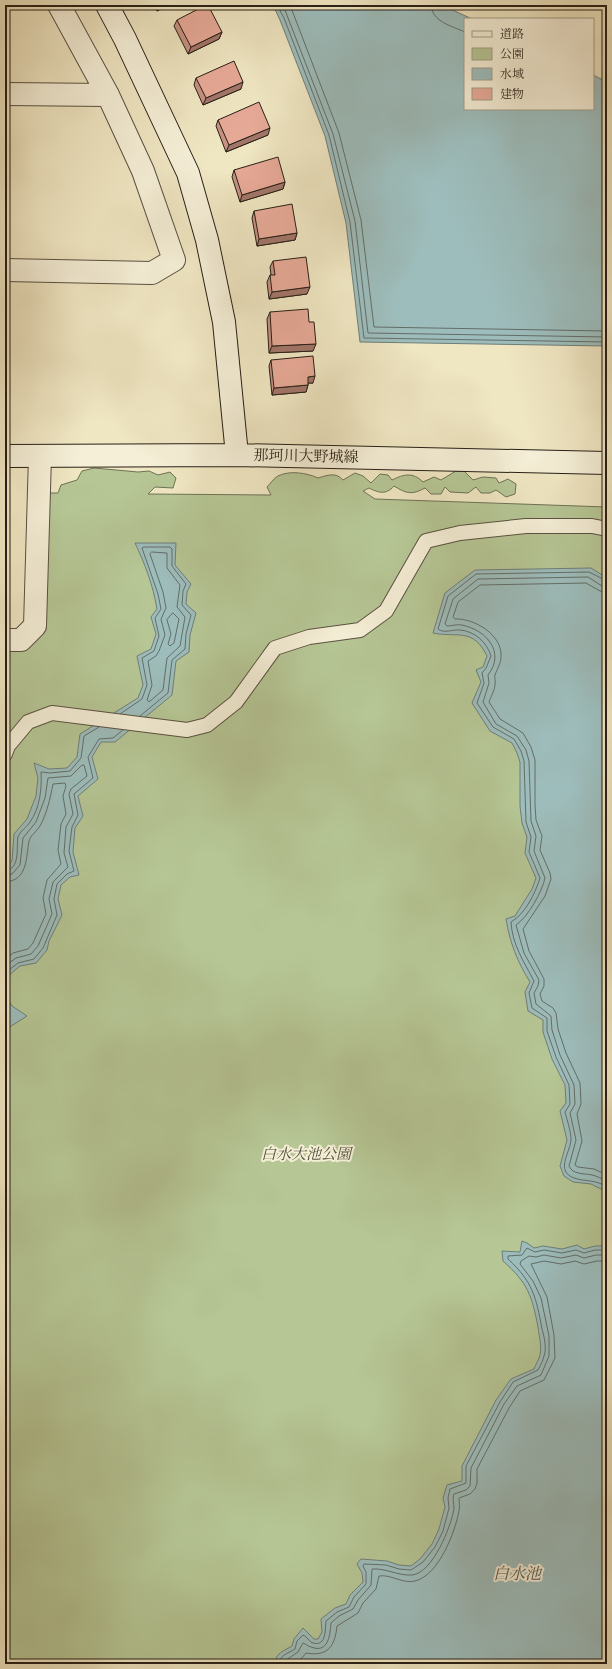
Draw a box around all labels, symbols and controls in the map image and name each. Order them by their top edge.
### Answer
legend [464,18,594,110]
text: 道路 [500,27,524,41]
text: 公園 [500,48,524,61]
text: 水域 [500,67,524,81]
text: 建物 [500,87,524,101]
street label: 那珂川大野城線 [253,447,359,466]
park label: 白水大池公園 [261,1146,354,1163]
water label: 白水池 [493,1565,543,1583]

